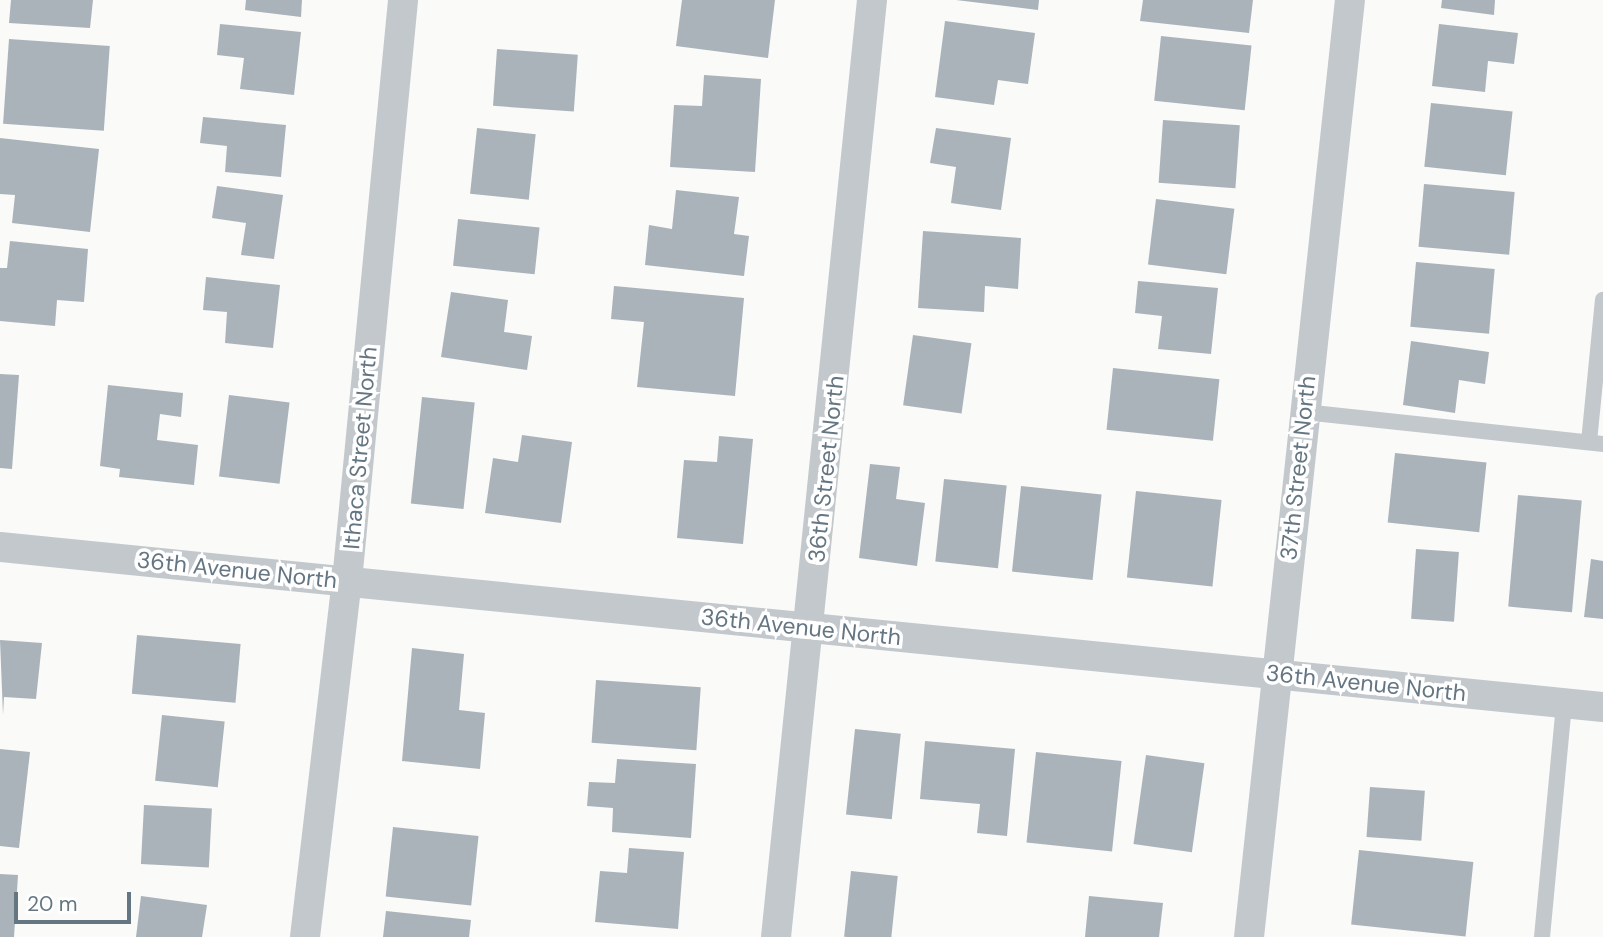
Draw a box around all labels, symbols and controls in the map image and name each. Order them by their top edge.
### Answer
street label: Ithaca Street North [337,345,383,551]
street label: 36th Street North [802,374,850,564]
street label: 37th Street North [1275,374,1321,562]
street label: 36th Avenue North [136,546,338,594]
street label: 36th Avenue North [700,603,902,651]
street label: 36th Avenue North [1265,659,1467,707]
scale bar [18,878,135,922]
text: 20 m [27,890,78,918]

